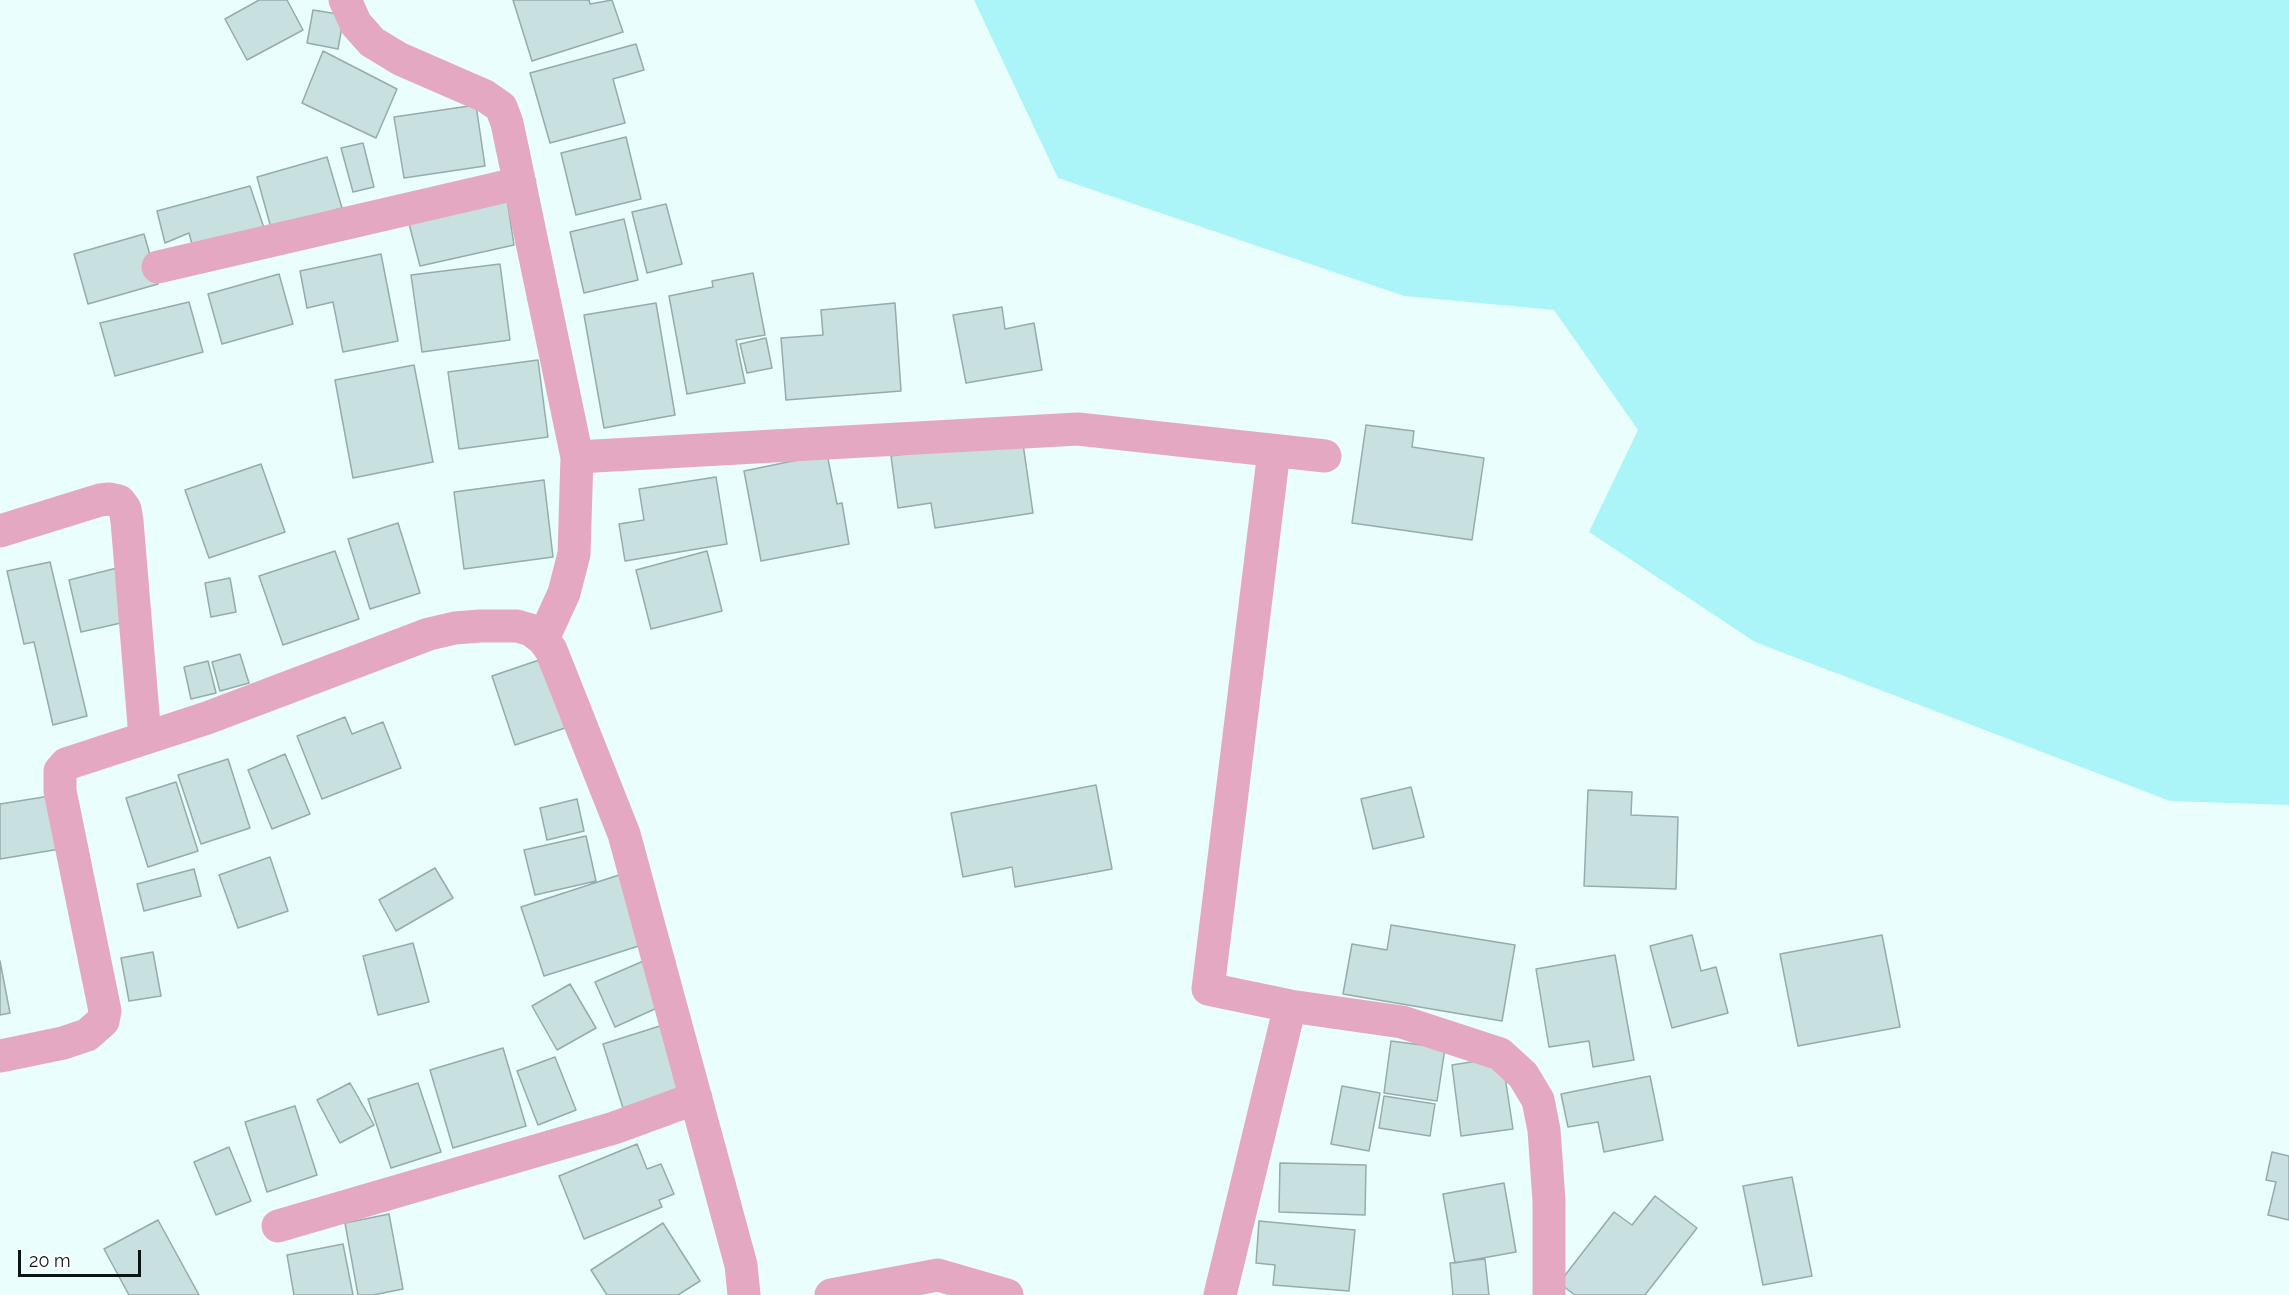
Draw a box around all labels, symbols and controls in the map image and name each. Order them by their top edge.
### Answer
scale bar [21,1238,144,1276]
text: 20 m [29,1250,71,1271]

